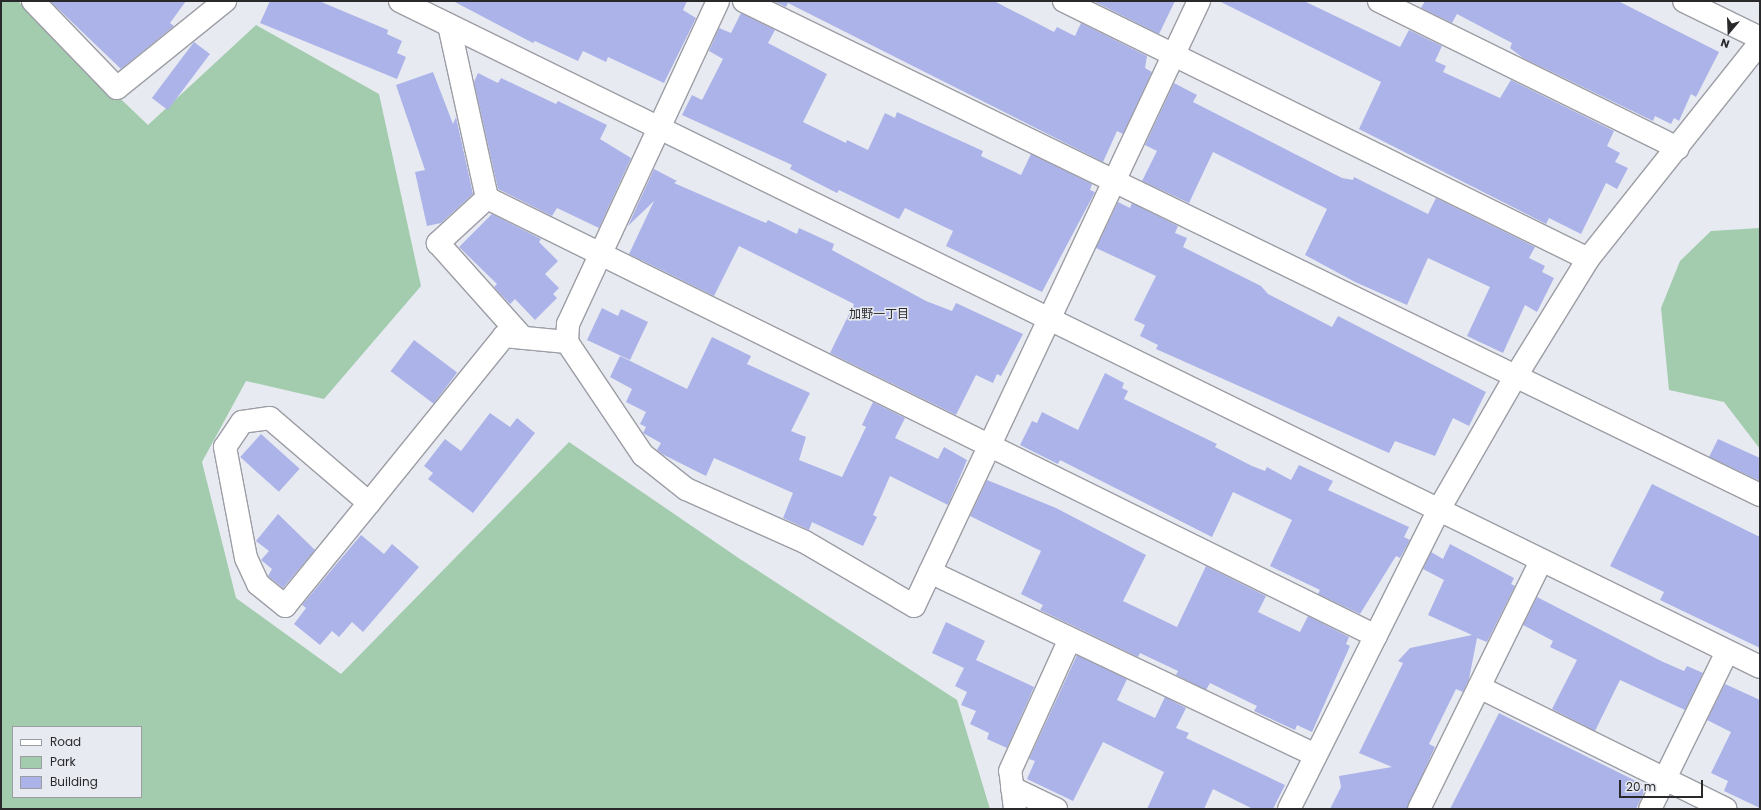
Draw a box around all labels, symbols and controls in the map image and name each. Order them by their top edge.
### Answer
north arrow [1709,12,1749,52]
text: N [1719,34,1732,52]
district label: 加野一丁目 [849,307,909,321]
legend [12,726,142,798]
text: Road [50,733,81,750]
text: Park [50,753,76,770]
scale bar [1621,772,1705,798]
text: Building [50,773,98,790]
text: 20 m [1626,778,1656,795]

